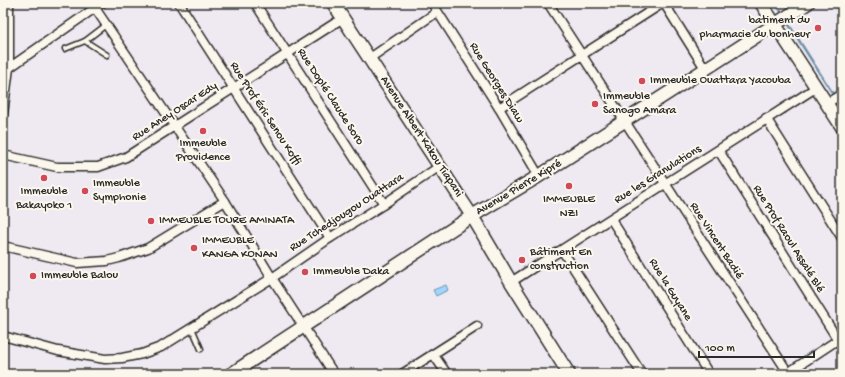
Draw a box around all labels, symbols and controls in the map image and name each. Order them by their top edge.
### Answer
place label: batiment du pharmacie du bonheur [699,14,812,42]
marker: batiment du pharmacie du bonheur [813,23,823,33]
street label: Rue Georges Diaw [466,40,527,126]
street label: Rue Doplé Claude Soro [294,46,366,148]
street label: Rue Prof Éric Senou Koffi [226,60,304,168]
street label: Avenue Albert Kakou Tiapani [377,74,466,200]
place label: Immeuble Ouattara Yacouba [650,74,791,88]
marker: Immeuble Ouattara Yacouba [637,76,647,86]
street label: Rue Aney Oscar Edy [130,79,220,145]
place label: Immeuble Sanogo Amara [603,90,677,118]
marker: Immeuble Sanogo Amara [590,99,600,109]
marker: Immeuble Providence [198,126,208,136]
place label: Immeuble Providence [175,137,231,165]
street label: Rue les Granulations [612,142,705,207]
street label: Avenue Pierre Kipré [474,156,565,219]
street label: Rue Tchedjougou Ouattara [287,171,407,255]
marker: Immeuble Bakayoko 1 [39,173,49,183]
place label: Immeuble Symphonie [93,177,147,205]
marker: IMMEUBLE NZI [564,181,574,191]
street label: Rue Prof Raoul Assalé Blé [749,183,827,296]
place label: Immeuble Bakayoko 1 [15,185,72,213]
marker: Immeuble Symphonie [80,186,90,196]
place label: IMMEUBLE NZI [543,193,595,221]
street label: Rue Vincent Badié [686,200,746,283]
place label: IMMEUBLE TOURE AMINATA [159,214,295,228]
marker: IMMEUBLE TOURE AMINATA [146,216,156,226]
place label: IMMEUBLE KANGA KONAN [202,234,278,262]
marker: IMMEUBLE KANGA KONAN [189,243,199,253]
place label: Bâtiment En construction [529,246,592,274]
marker: Bâtiment En construction [517,255,527,265]
street label: Rue la Guyane [645,256,695,324]
place label: Immeuble Daka [313,265,390,279]
marker: Immeuble Daka [300,267,310,277]
place label: Immeuble Balou [41,269,118,283]
marker: Immeuble Balou [28,271,38,281]
scale bar [699,333,814,359]
text: 100 m [704,342,735,356]

